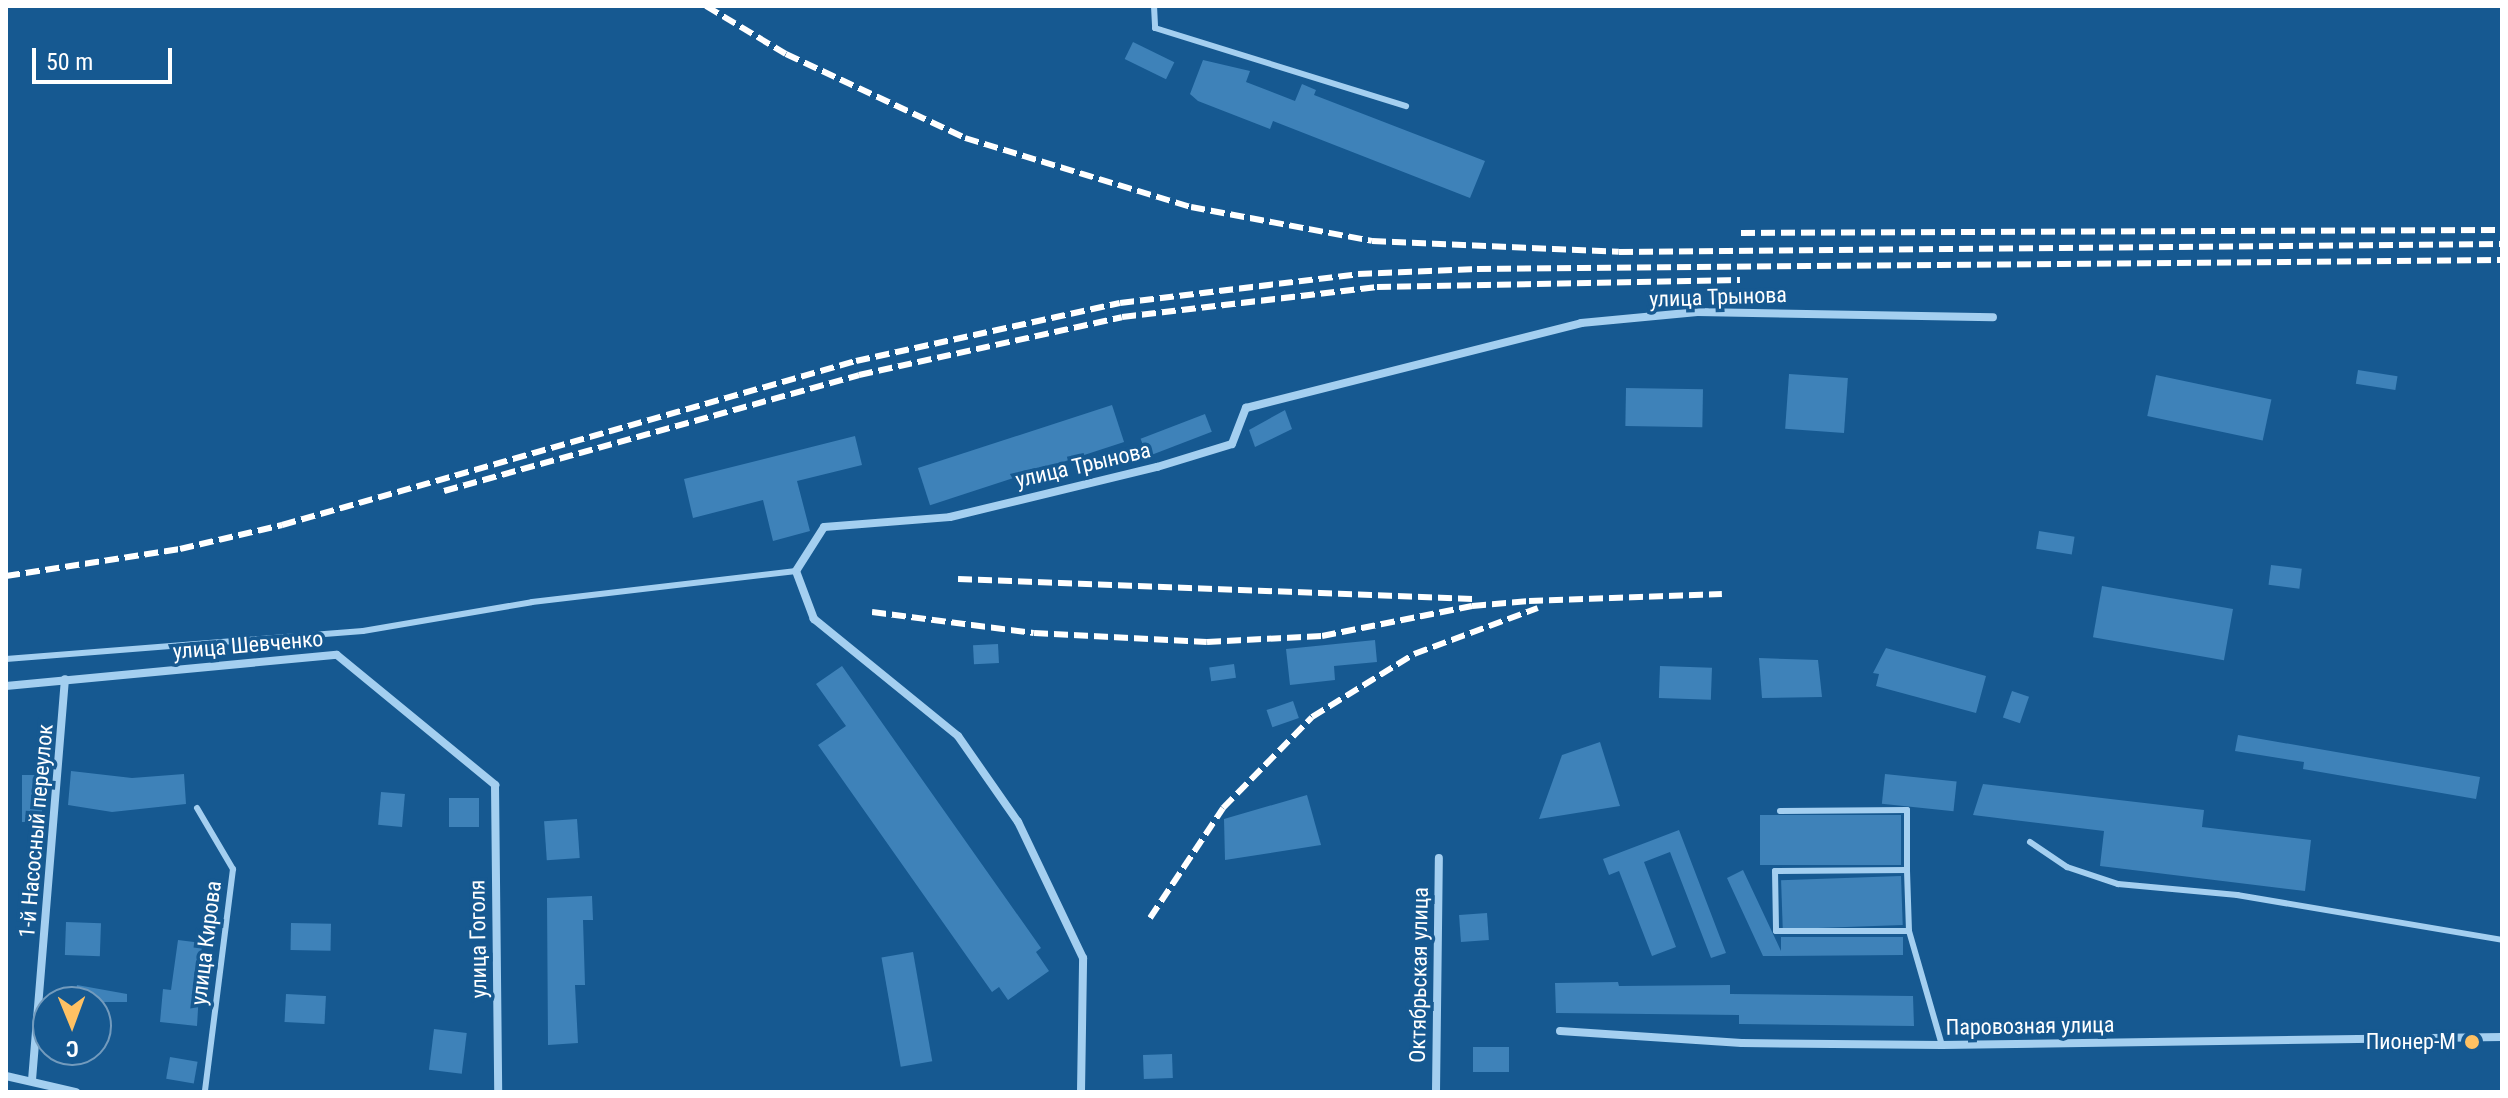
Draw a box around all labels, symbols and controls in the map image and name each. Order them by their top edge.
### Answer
scale bar [36,32,176,82]
text: 50 m [46,48,93,76]
street label: улица Трынова [1648,281,1788,313]
street label: улица Трынова [1013,437,1153,493]
street label: улица Шевченко [172,625,324,665]
street label: 1-й Насосный переулок [13,723,59,939]
street label: улица Кирова [185,879,227,1007]
street label: улица Гоголя [464,879,492,999]
street label: Октябрьская улица [1404,887,1434,1063]
north arrow [32,986,112,1066]
street label: Паровозная улица [1945,1011,2115,1041]
place label: Пионер-М [2366,1029,2456,1055]
marker: Пионер-М [2463,1033,2481,1051]
text: С [66,1036,79,1061]

